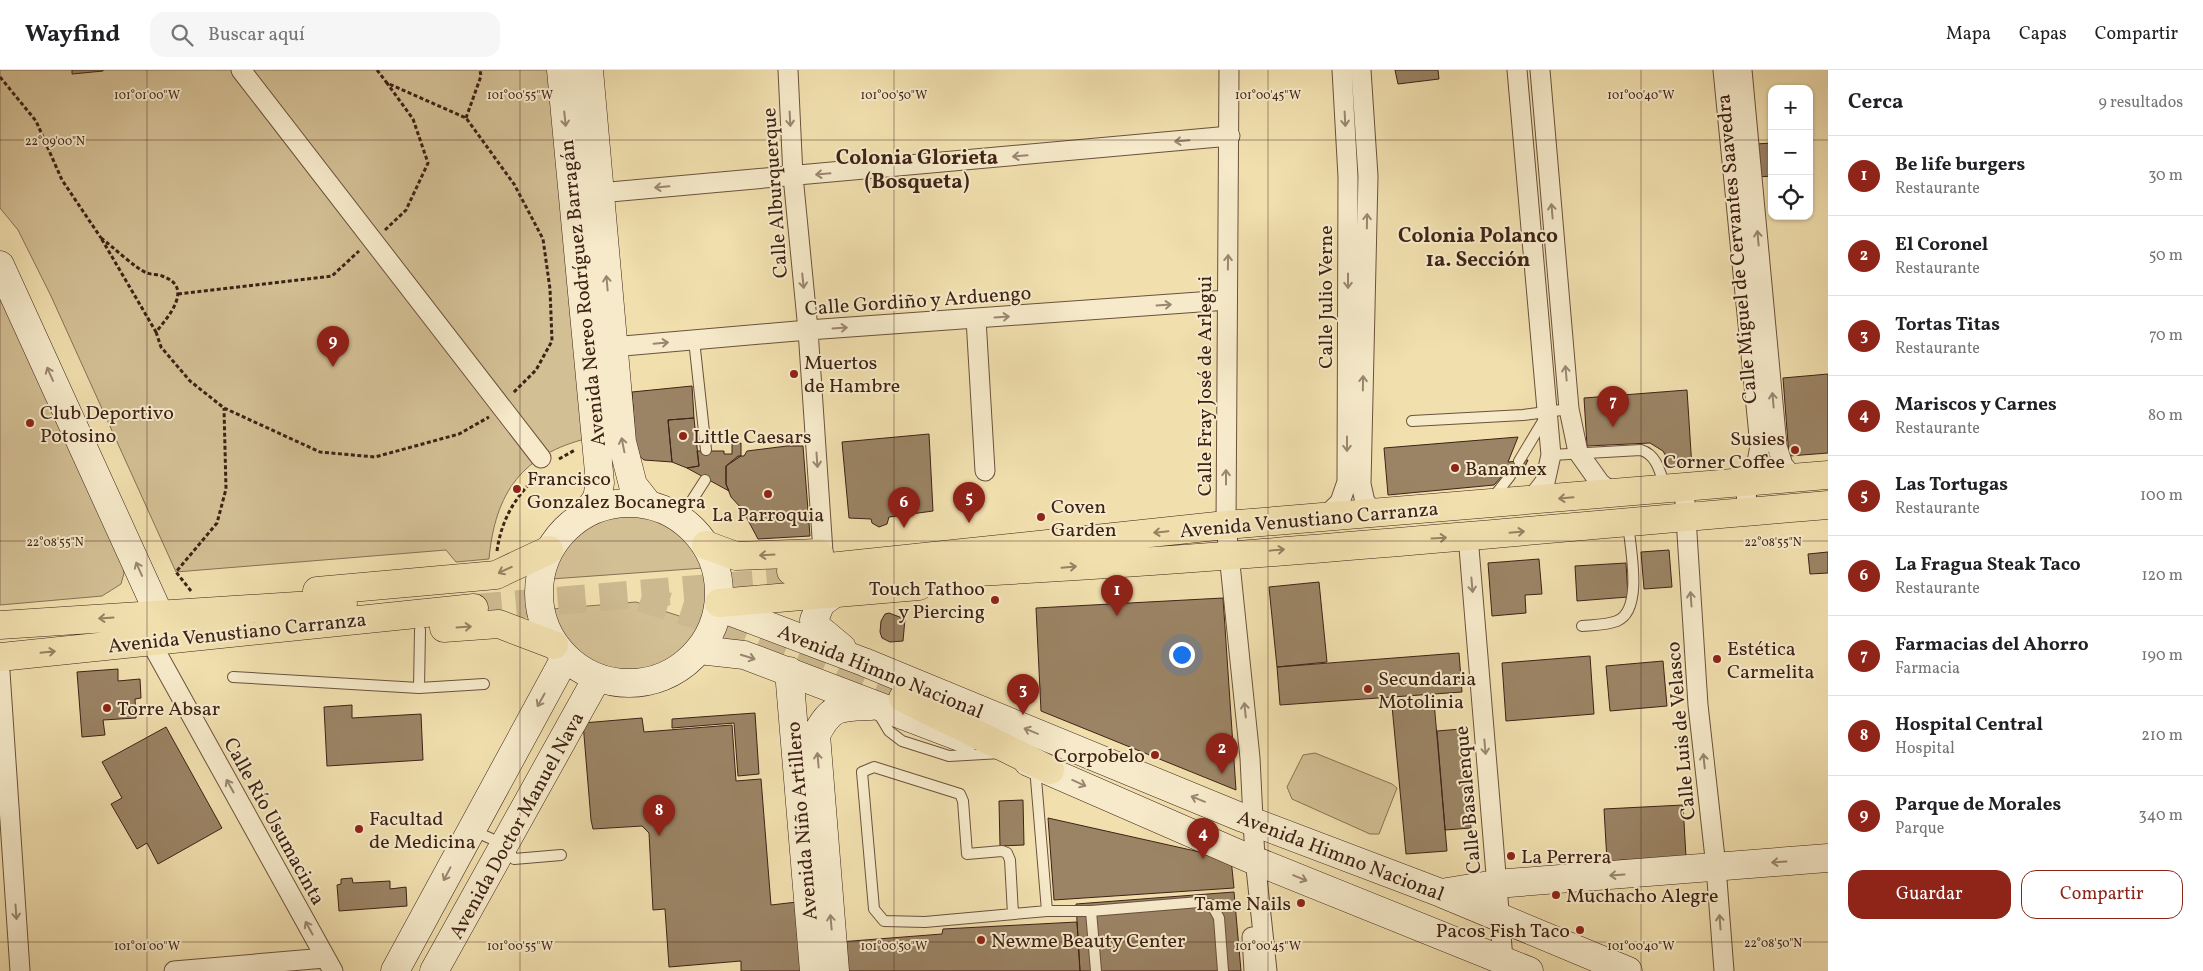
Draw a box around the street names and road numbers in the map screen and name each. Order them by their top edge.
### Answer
street label: Calle Miguel de Cervantes Saavedra [1710,93,1765,405]
street label: Calle Alburquerque [756,107,796,279]
street label: Avenida Nereo Rodríguez Barragán [554,138,614,448]
street label: Calle Julio Verne [1313,225,1341,369]
street label: Calle Fray José de Arlegui [1192,276,1220,496]
street label: Calle Gordiño y Arduengo [804,280,1032,324]
street label: Avenida Venustiano Carranza [1179,496,1440,546]
street label: Avenida Venustiano Carranza [107,606,368,661]
street label: Avenida Himno Nacional [773,619,987,727]
street label: Calle Luis de Velasco [1660,640,1704,821]
street label: Avenida Doctor Manuel Nava [443,707,592,945]
street label: Avenida Niño Artillero [780,720,826,921]
street label: Calle Basalenque [1449,725,1489,875]
street label: Calle Río Usumacinta [216,733,331,911]
street label: Avenida Himno Nacional [1233,804,1448,909]

